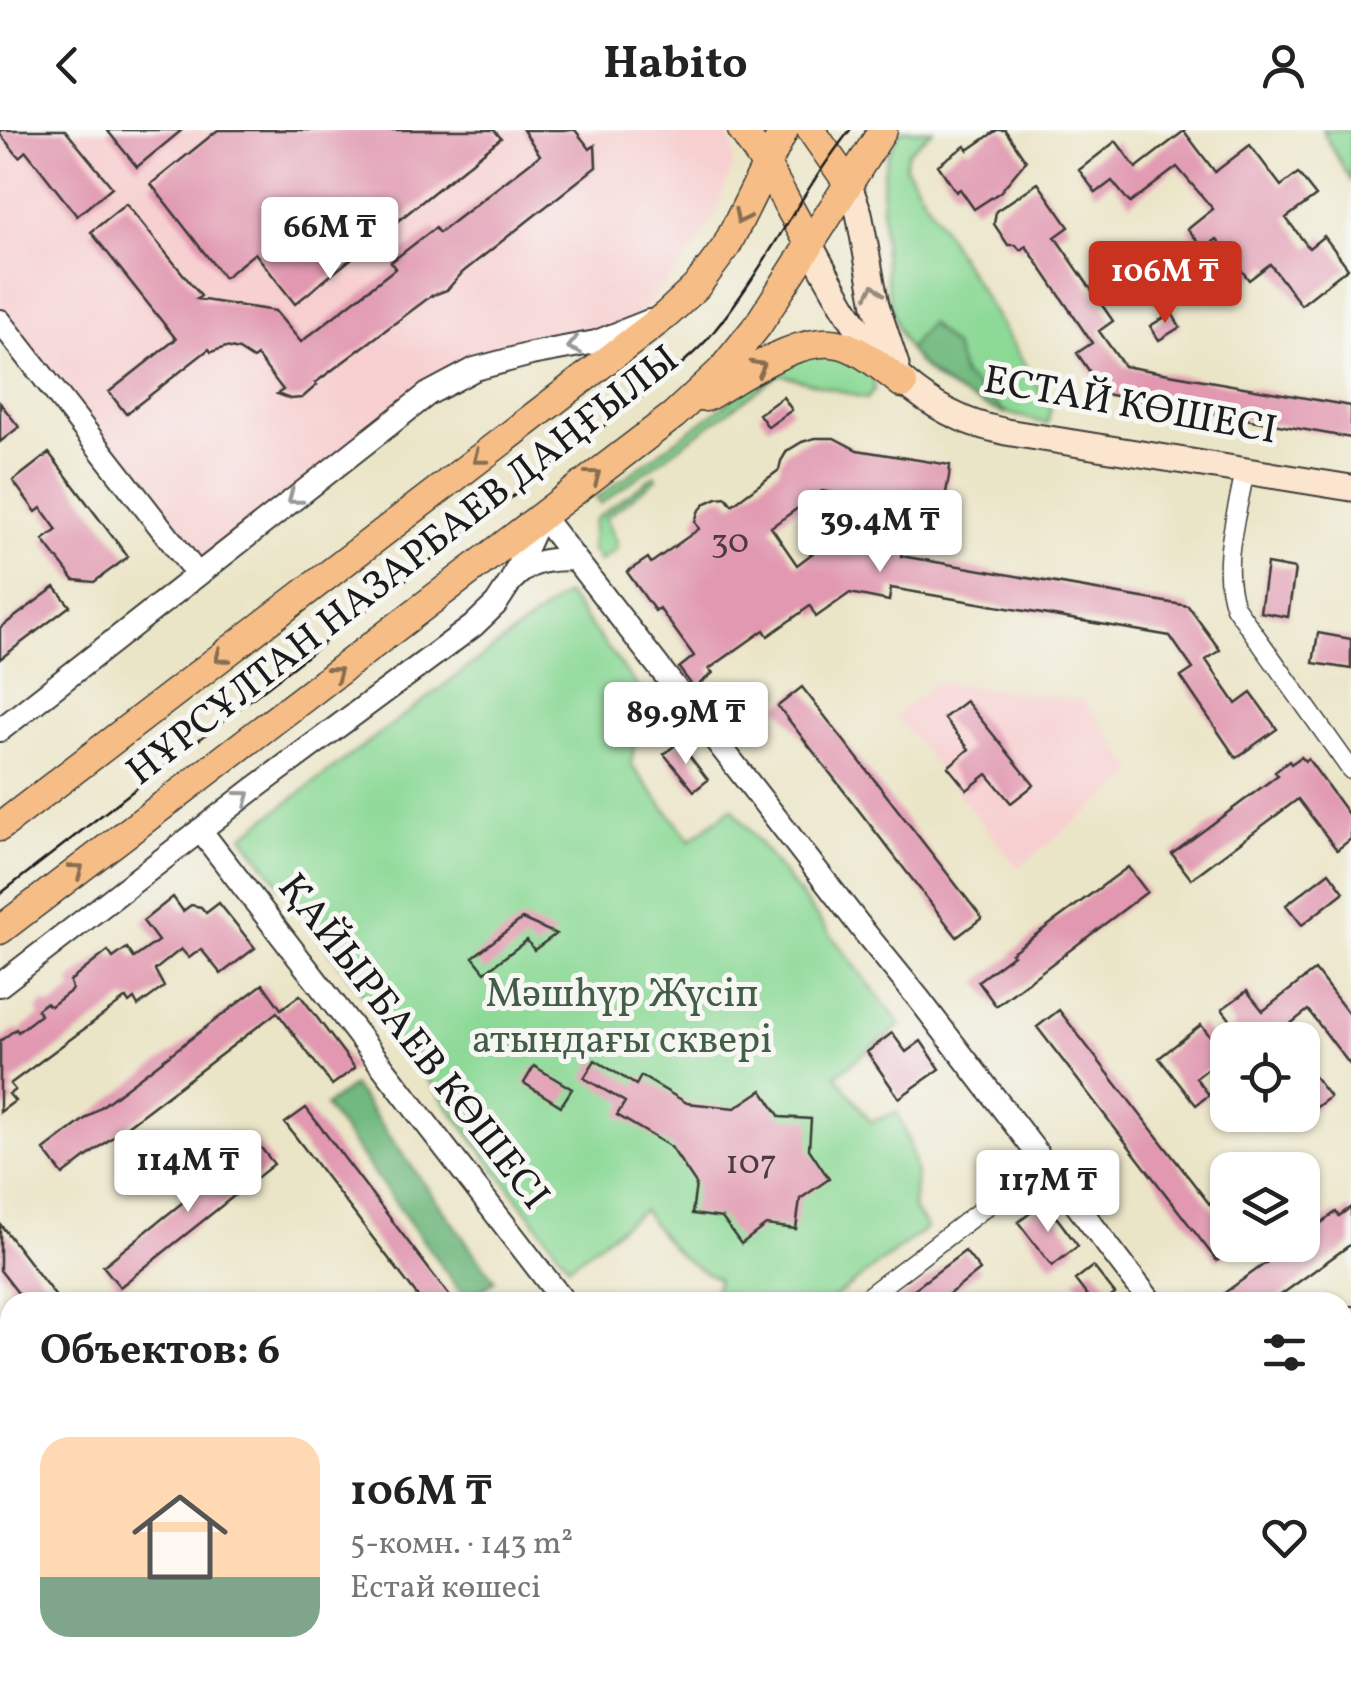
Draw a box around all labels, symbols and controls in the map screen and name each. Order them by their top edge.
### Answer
text: Habito [603,34,748,97]
icon: back [40,38,95,93]
icon: person [1256,38,1311,93]
pin: 66M ₸ [260,197,400,282]
text: 66M ₸ [283,207,377,251]
one-way arrow [734,207,753,225]
pin: 106M ₸ [1084,241,1246,326]
text: 106M ₸ [1111,251,1219,295]
one-way arrow [864,283,885,300]
street label: НҰРСҰЛТАН НАЗАРБАЕВ ДАҢҒЫЛЫ [116,334,692,800]
one-way arrow [566,335,583,356]
street label: ЕСТАЙ КӨШЕСІ [979,354,1281,460]
one-way arrow [748,360,766,380]
one-way arrow [472,447,490,464]
one-way arrow [583,470,601,487]
one-way arrow [287,487,305,504]
pin: 39.4M ₸ [788,490,972,575]
text: 39.4M ₸ [820,500,940,544]
house number: 30 [711,519,749,567]
one-way arrow [215,645,233,662]
one-way arrow [324,667,342,685]
pin: 89.9M ₸ [594,682,778,767]
text: 89.9M ₸ [626,692,746,736]
one-way arrow [232,791,250,808]
street label: ҚАЙЫРБАЕВ КӨШЕСІ [263,863,561,1223]
one-way arrow [66,865,84,882]
park label: Мәшһүр Жүсіп атындағы сквері [472,968,772,1070]
map controls [1210,1022,1320,1262]
button: locate [1210,1022,1320,1132]
pin: 114M ₸ [107,1130,269,1215]
text: 114M ₸ [136,1140,240,1184]
house number: 107 [725,1140,777,1188]
pin: 117M ₸ [967,1150,1129,1235]
button: layers [1210,1152,1320,1262]
text: 117M ₸ [998,1160,1098,1204]
text: Объектов: 6 [40,1323,280,1382]
icon: filters [1257,1325,1312,1380]
text: 106M ₸ [350,1464,493,1523]
icon: home [120,1477,240,1597]
icon: heart [1257,1510,1312,1565]
text: 5-комн. · 143 m² [350,1523,573,1567]
text: Естай көшесі [350,1567,541,1611]

